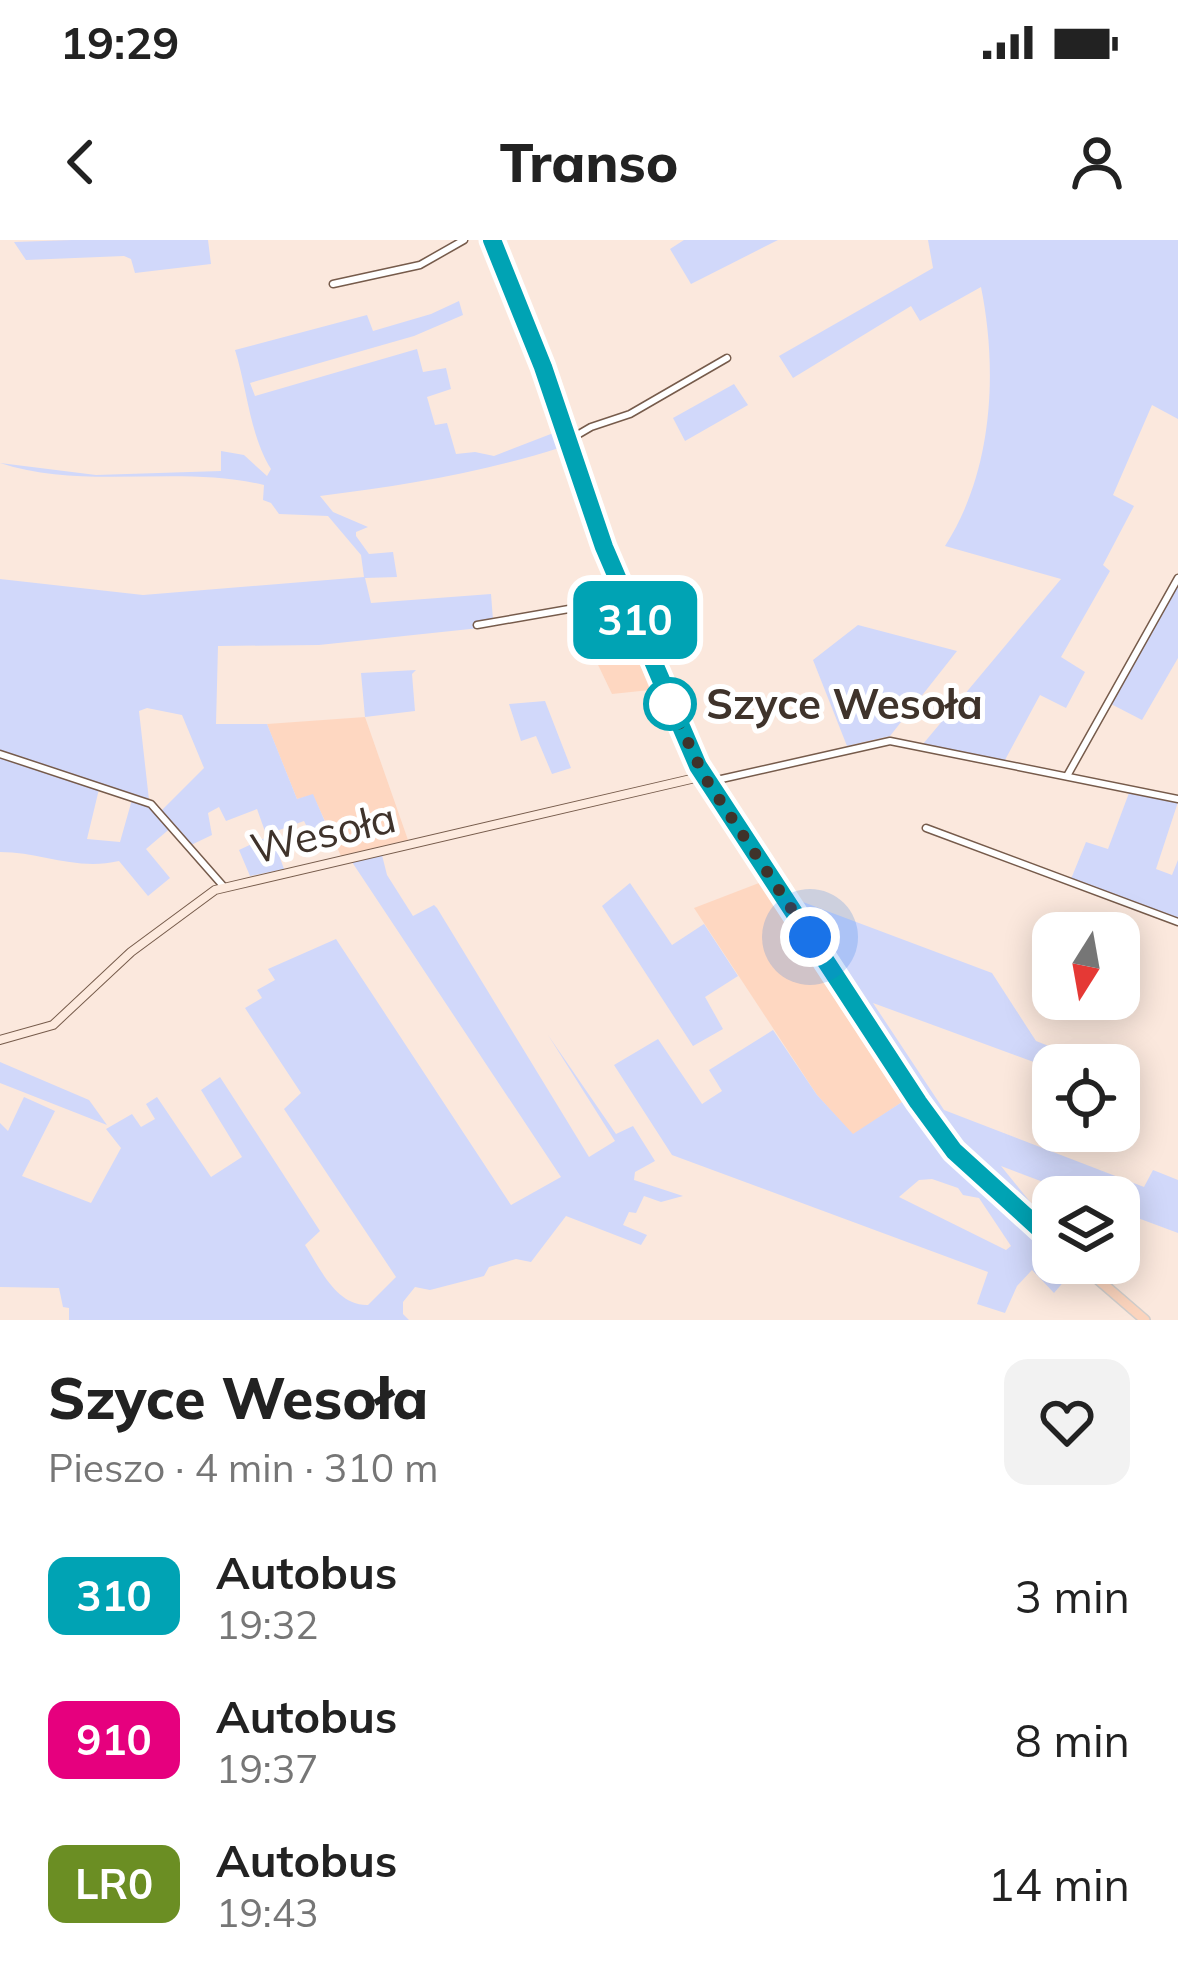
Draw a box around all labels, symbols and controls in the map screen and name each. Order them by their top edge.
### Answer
text: 19:29 [60,14,179,70]
text: Transo [500,128,678,196]
icon: back [48,129,114,195]
icon: person [1064,129,1130,195]
line badge: 310 [566,581,704,659]
text: 310 [597,593,673,646]
place label: Szyce Wesoła [706,677,983,730]
marker: Szyce Wesoła [645,679,695,729]
street label: Wesoła [245,790,401,875]
your location [780,907,840,967]
north arrow [1032,912,1140,1020]
map controls [1032,912,1140,1284]
button: locate [1032,1044,1140,1152]
button: layers [1032,1176,1140,1284]
button: heart [1004,1359,1130,1485]
text: Szyce Wesoła [48,1362,428,1433]
text: Pieszo · 4 min · 310 m [48,1443,438,1492]
text: Autobus [216,1544,397,1600]
text: 3 min [1015,1568,1130,1624]
text: 310 [76,1569,152,1622]
text: 19:32 [216,1600,319,1649]
text: Autobus [216,1688,397,1744]
text: 8 min [1015,1712,1130,1768]
text: 910 [76,1713,152,1766]
text: 19:37 [216,1744,319,1793]
text: Autobus [216,1832,397,1888]
text: 14 min [988,1856,1130,1912]
text: LR0 [75,1857,153,1910]
text: 19:43 [216,1888,319,1937]

